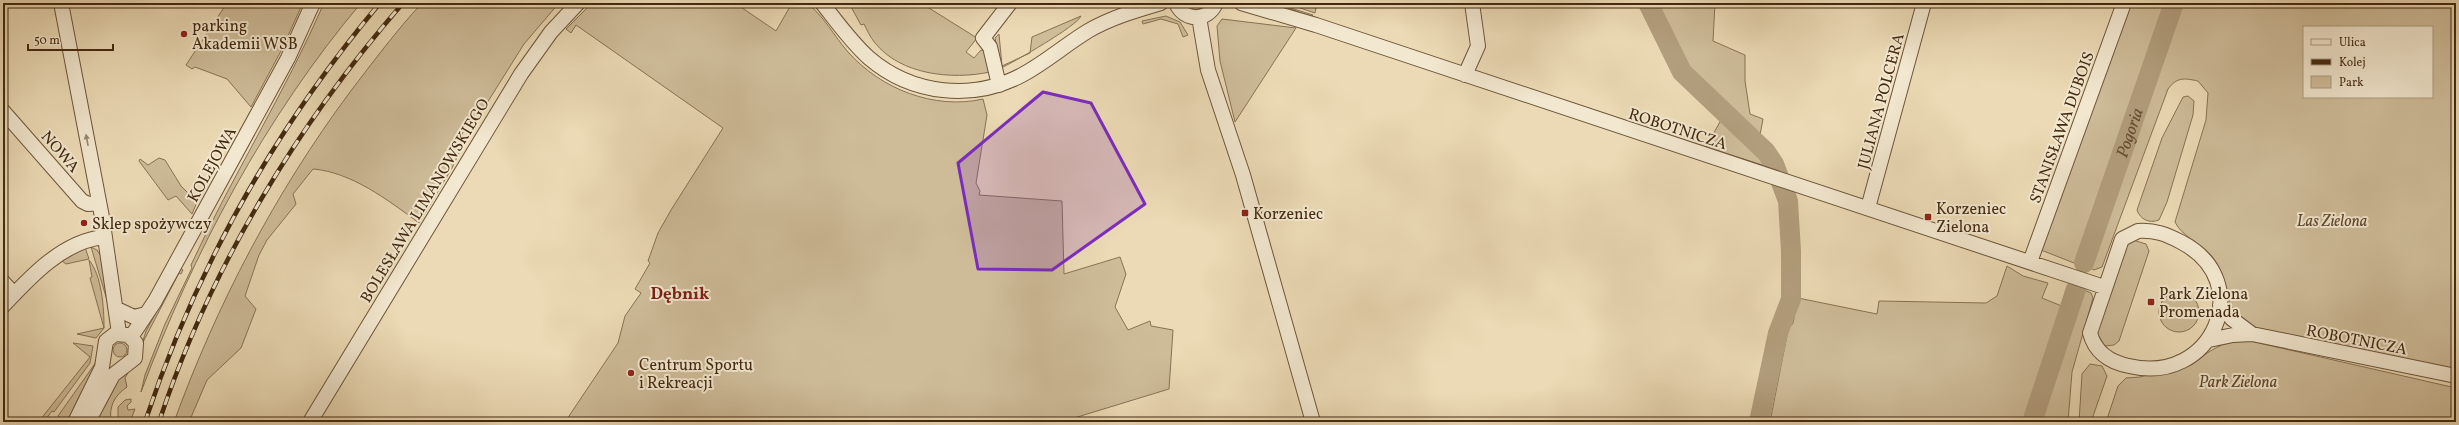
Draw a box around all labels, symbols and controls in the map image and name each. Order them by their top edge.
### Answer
place label: parking Akademii WSB [192,16,298,56]
scale bar [28,26,113,52]
legend [2303,26,2433,98]
marker: parking Akademii WSB [179,29,189,39]
street label: JULIANA POLCERA [1853,31,1911,172]
text: 50 m [34,33,60,49]
text: Ulica [2339,35,2366,51]
street label: STANISŁAWA DUBOIS [2025,49,2101,207]
text: Kolej [2339,55,2366,71]
text: Park [2339,75,2364,91]
street label: BOLESŁAWA LIMANOWSKIEGO [356,95,496,307]
street label: ROBOTNICZA [1625,104,1730,156]
water label: Pogoria [2111,105,2150,161]
street label: KOLEJOWA [183,123,243,207]
street label: NOWA [35,127,84,178]
one-way arrow [84,134,90,146]
place label: Korzeniec Zielona [1936,199,2006,239]
place label: Korzeniec [1253,204,1323,226]
marker: Korzeniec [1240,208,1250,218]
park label: Las Zielona [2297,211,2368,233]
marker: Korzeniec Zielona [1923,212,1933,222]
place label: Sklep spożywczy [92,214,212,236]
marker: Sklep spożywczy [79,218,89,228]
district label: Dębnik [651,283,710,306]
place label: Park Zielona Promenada [2159,284,2248,324]
marker: Park Zielona Promenada [2146,297,2156,307]
street label: ROBOTNICZA [2304,320,2409,362]
place label: Centrum Sportu i Rekreacji [639,355,753,395]
marker: Centrum Sportu i Rekreacji [626,368,636,378]
park label: Park Zielona [2199,372,2278,394]

